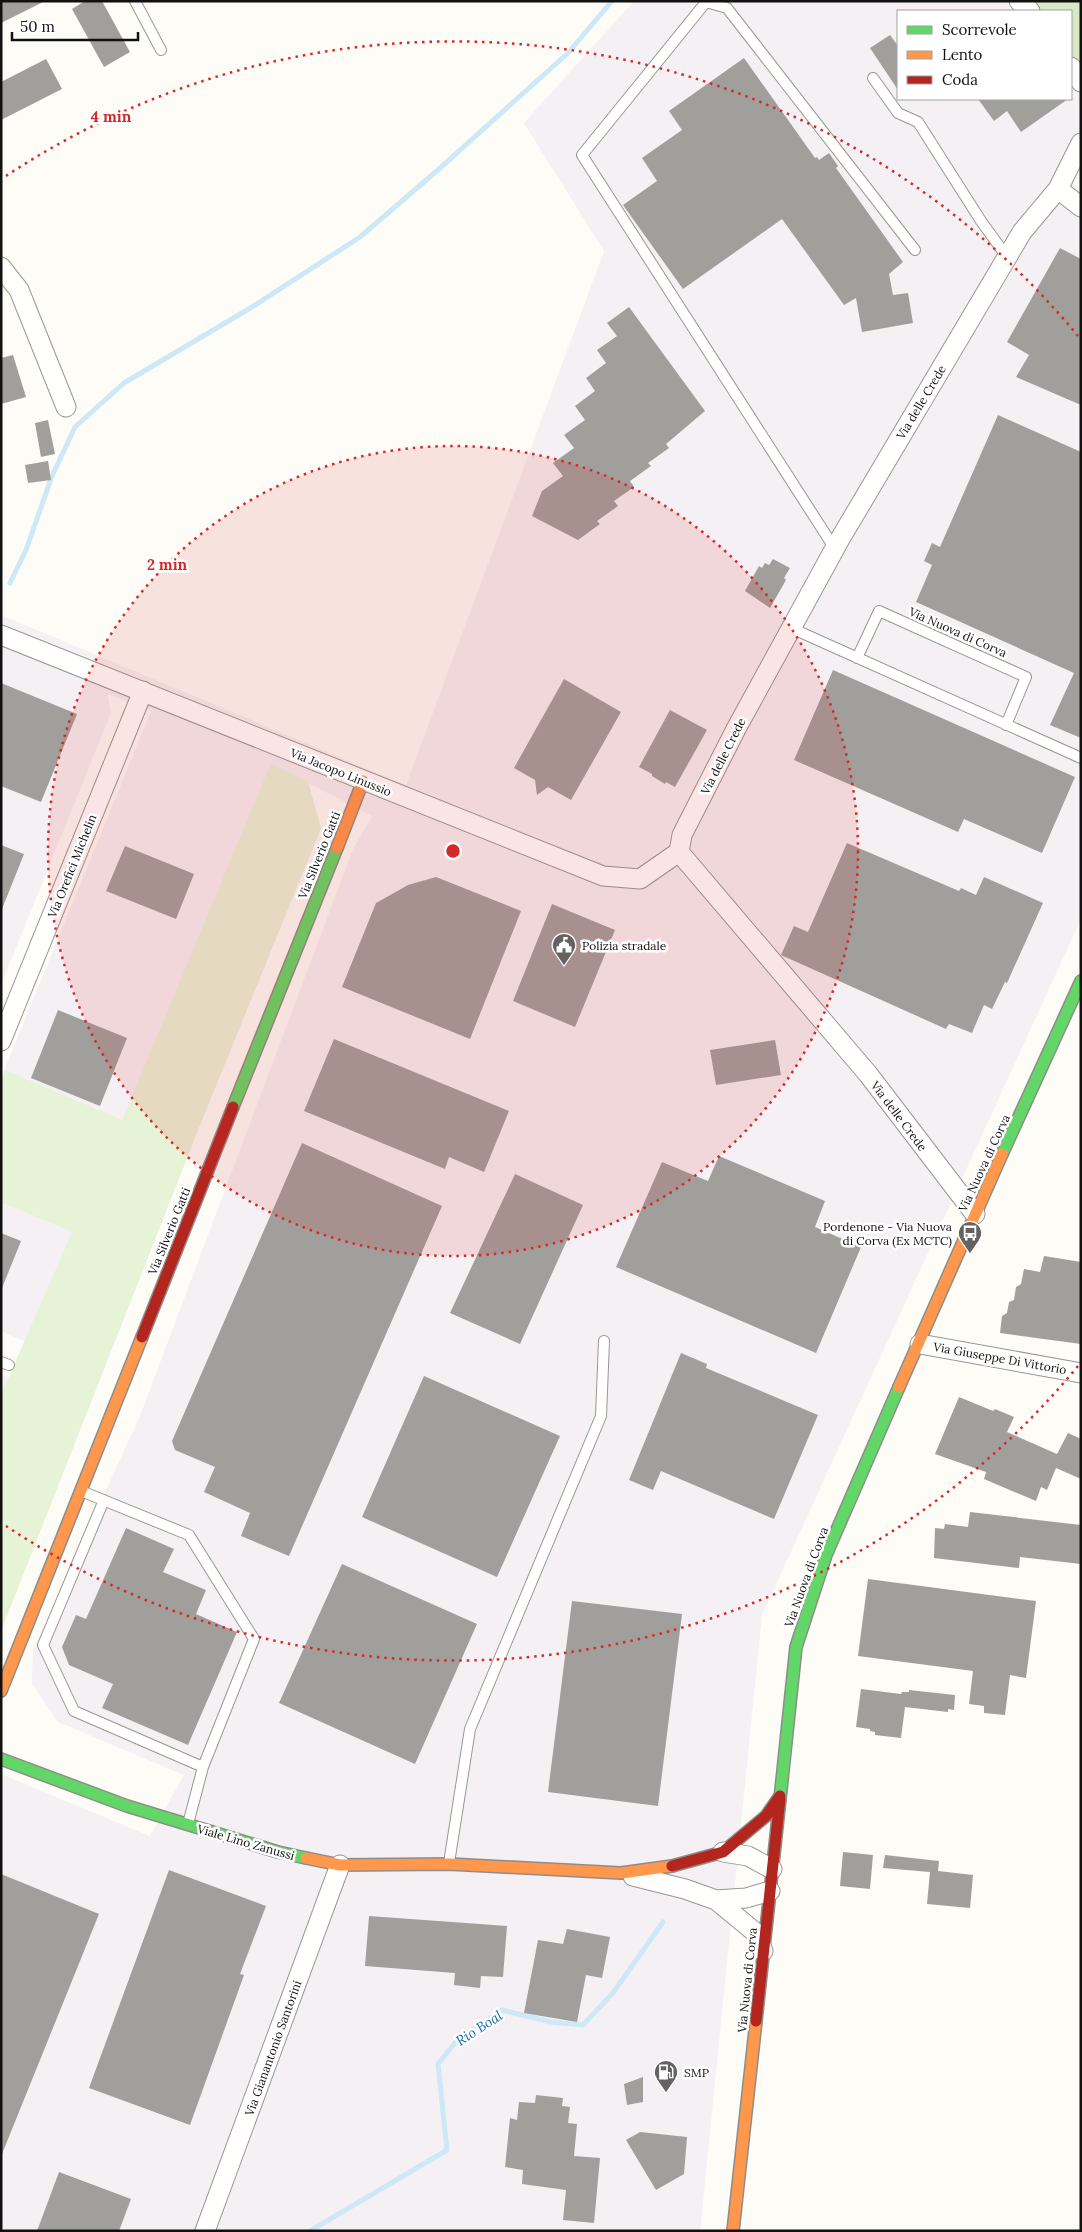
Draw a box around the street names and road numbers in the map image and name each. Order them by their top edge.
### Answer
street label: Via delle Crede [892,362,949,443]
street label: Via Nuova di Corva [906,603,1009,660]
street label: Via delle Crede [697,715,749,798]
street label: Via Jacopo Linussio [287,744,394,799]
street label: Via Silverio Gatti [294,809,343,902]
street label: Via Orefici Michelin [44,812,100,921]
street label: Via delle Crede [867,1077,931,1154]
street label: Via Nuova di Corva [954,1112,1013,1215]
street label: Via Silverio Gatti [144,1185,193,1278]
street label: Via Giuseppe Di Vittorio [931,1339,1068,1377]
street label: Via Nuova di Corva [781,1525,831,1630]
street label: Viale Lino Zanussi [195,1821,296,1863]
street label: Via Nuova di Corva [734,1927,760,2034]
street label: Via Gianantonio Santorini [241,1978,305,2119]

